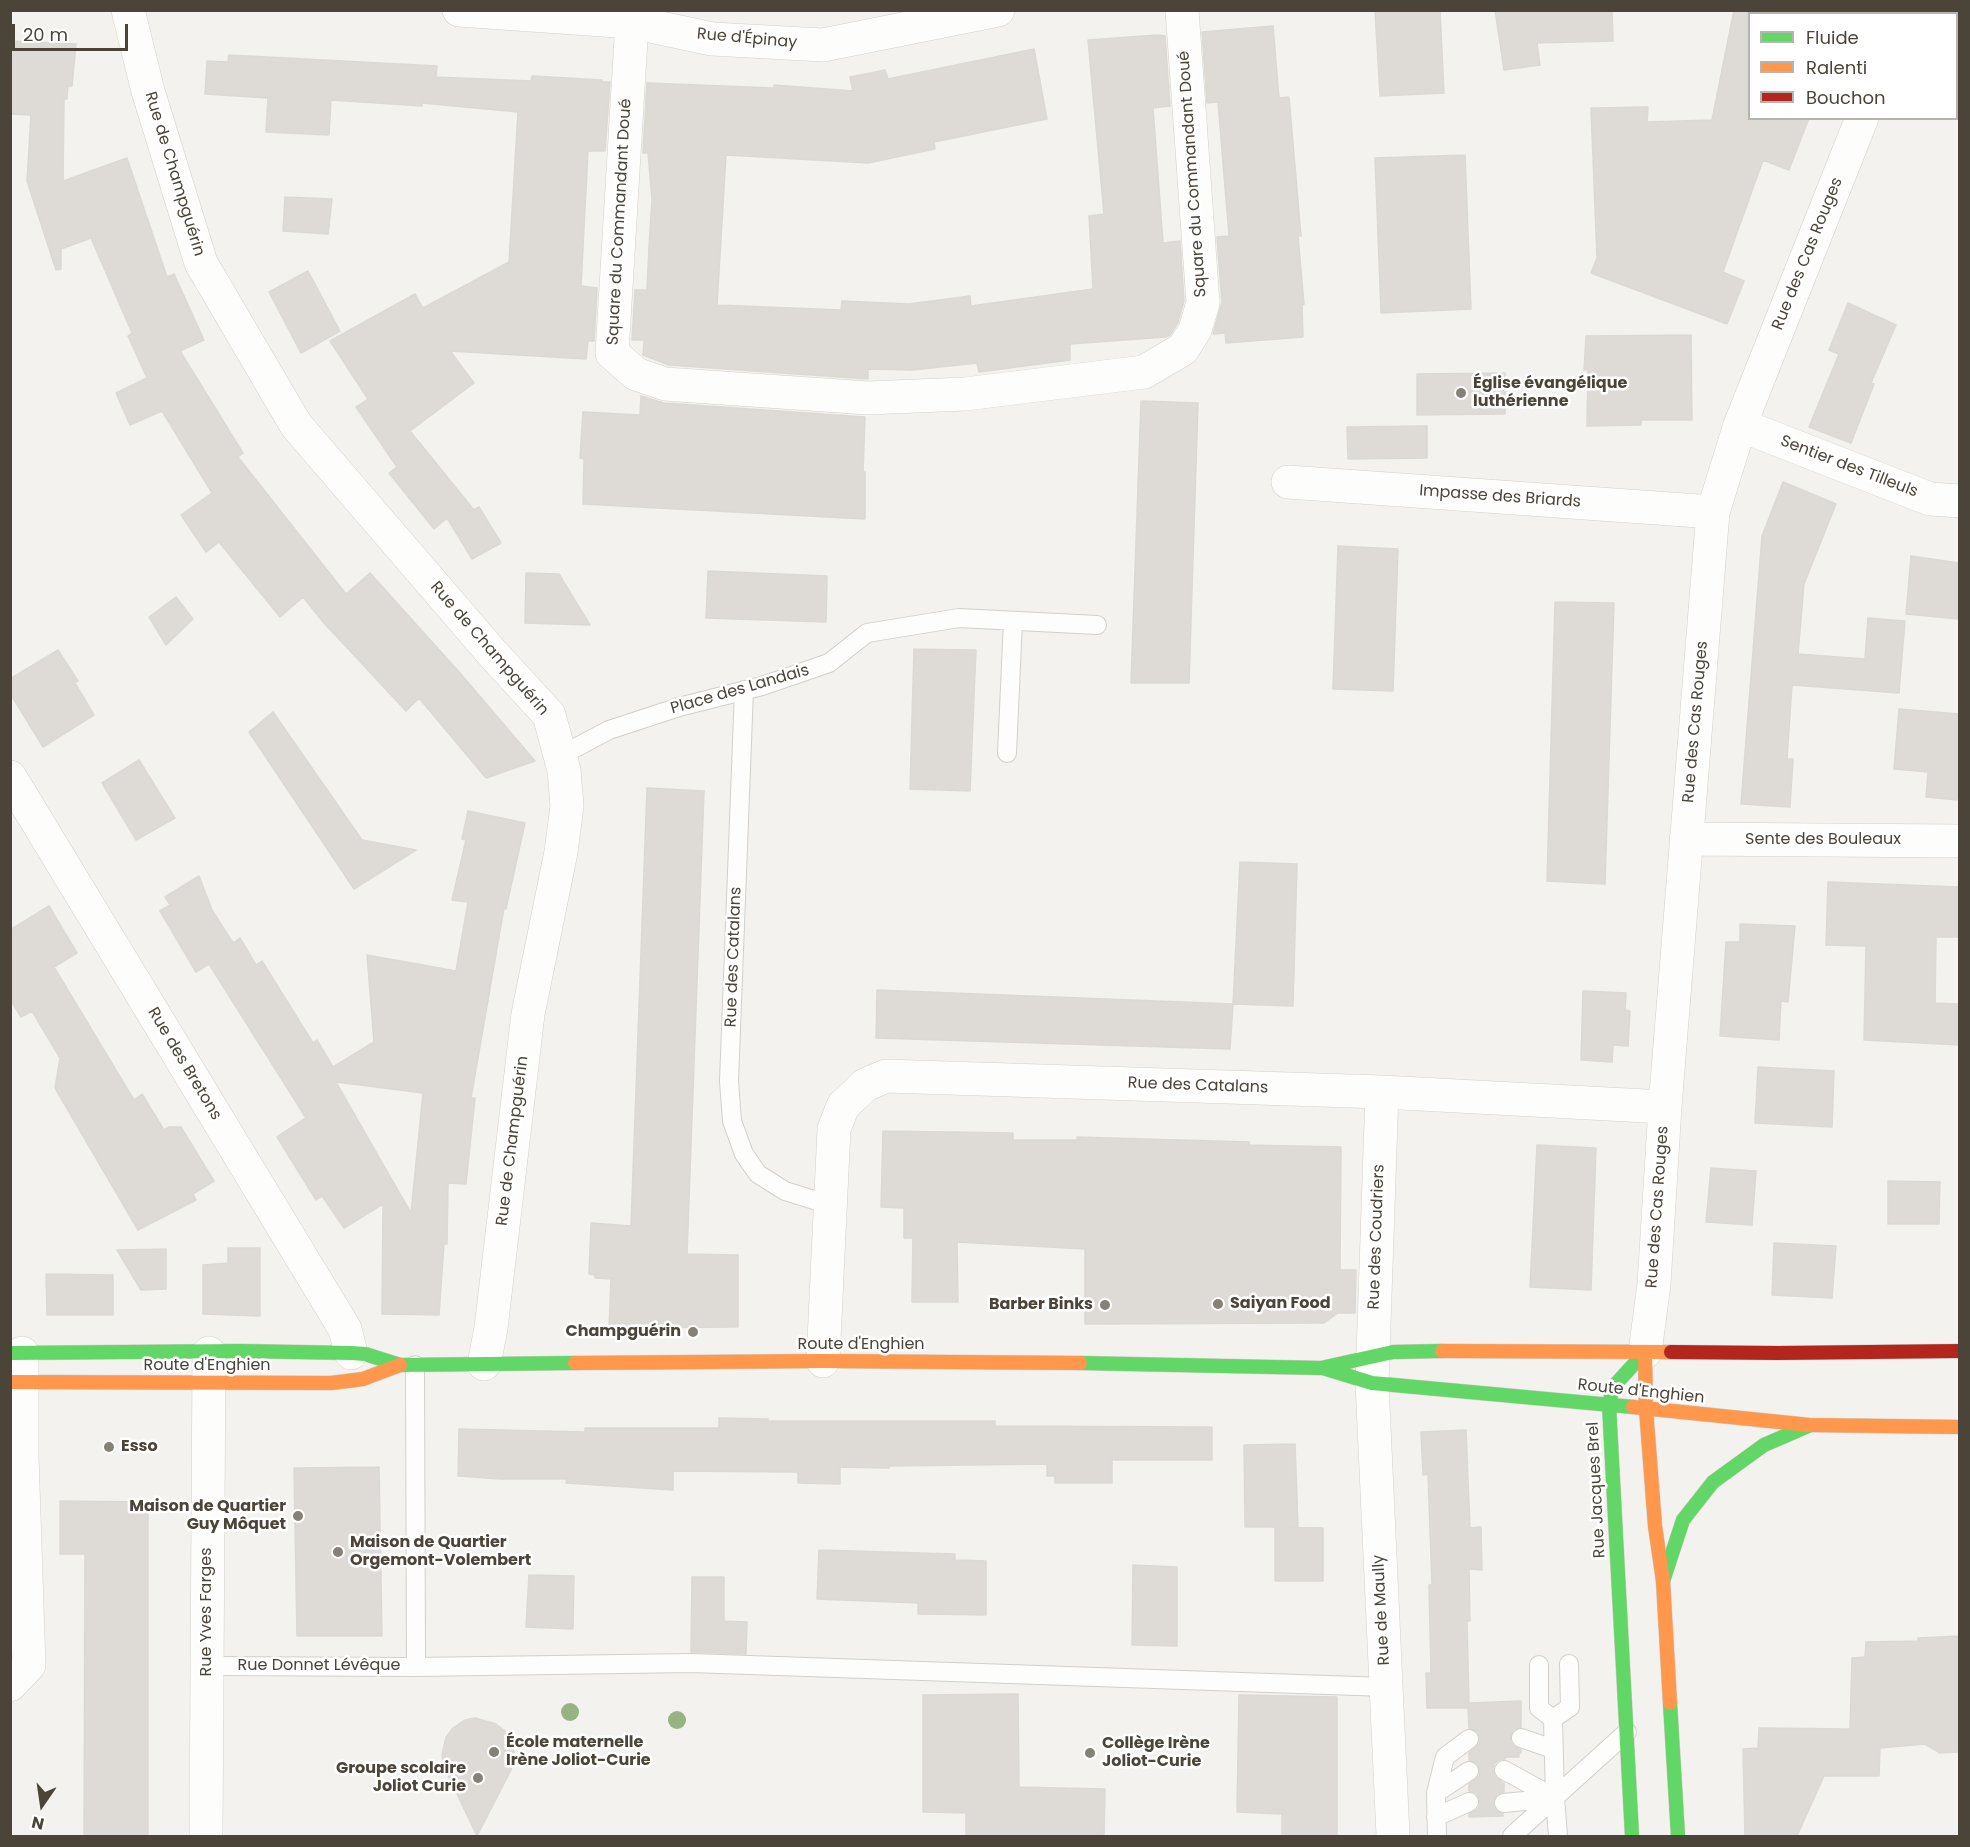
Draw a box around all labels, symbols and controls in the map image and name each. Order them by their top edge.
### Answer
scale bar [15,12,130,50]
legend [1748,12,1958,120]
text: 20 m [23,22,68,47]
street label: Rue d'Épinay [696,25,798,53]
text: Fluide [1806,25,1859,50]
street label: Square du Commandant Doué [1175,50,1211,298]
text: Ralenti [1806,55,1867,80]
text: Bouchon [1806,85,1886,110]
street label: Rue de Champguérin [140,89,208,259]
street label: Square du Commandant Doué [604,98,636,346]
street label: Rue des Cas Rouges [1769,175,1847,333]
place label: Église évangélique luthérienne [1473,374,1627,412]
marker: Église évangélique luthérienne [1454,386,1468,400]
street label: Sentier des Tilleuls [1778,432,1920,502]
street label: Impasse des Briards [1419,482,1581,512]
street label: Rue de Champguérin [426,578,552,720]
street label: Rue des Cas Rouges [1679,640,1713,804]
street label: Place des Landais [669,661,811,719]
street label: Sente des Bouleaux [1745,830,1901,850]
street label: Rue des Catalans [722,886,746,1028]
street label: Rue des Bretons [143,1004,225,1124]
street label: Rue de Champguérin [493,1055,533,1227]
street label: Rue des Catalans [1127,1074,1269,1098]
street label: Rue des Cas Rouges [1643,1125,1673,1289]
street label: Rue des Coudriers [1365,1164,1389,1310]
place label: Saiyan Food [1230,1294,1331,1314]
place label: Barber Binks [989,1295,1093,1315]
marker: Saiyan Food [1211,1297,1225,1311]
marker: Barber Binks [1098,1298,1112,1312]
place label: Champguérin [565,1322,681,1342]
marker: Champguérin [686,1325,700,1339]
street label: Route d'Enghien [797,1335,925,1355]
street label: Route d'Enghien [143,1356,271,1376]
street label: Route d'Enghien [1577,1376,1705,1408]
street label: Rue Jacques Brel [1584,1421,1610,1559]
place label: Esso [121,1437,158,1457]
marker: Esso [102,1440,116,1454]
place label: Maison de Quartier Guy Môquet [129,1497,286,1535]
marker: Maison de Quartier Guy Môquet [291,1509,305,1523]
place label: Maison de Quartier Orgemont-Volembert [350,1533,531,1571]
marker: Maison de Quartier Orgemont-Volembert [331,1545,345,1559]
street label: Rue Yves Farges [197,1548,217,1676]
street label: Rue de Maully [1370,1554,1394,1666]
street label: Rue Donnet Lévêque [238,1656,400,1676]
place label: École maternelle Irène Joliot-Curie [506,1733,651,1771]
place label: Collège Irène Joliot-Curie [1102,1734,1210,1772]
marker: École maternelle Irène Joliot-Curie [487,1745,501,1759]
marker: Collège Irène Joliot-Curie [1083,1746,1097,1760]
place label: Groupe scolaire Joliot Curie [336,1759,466,1797]
marker: Groupe scolaire Joliot Curie [471,1771,485,1785]
north arrow [12,1775,72,1835]
text: N [29,1810,46,1836]

